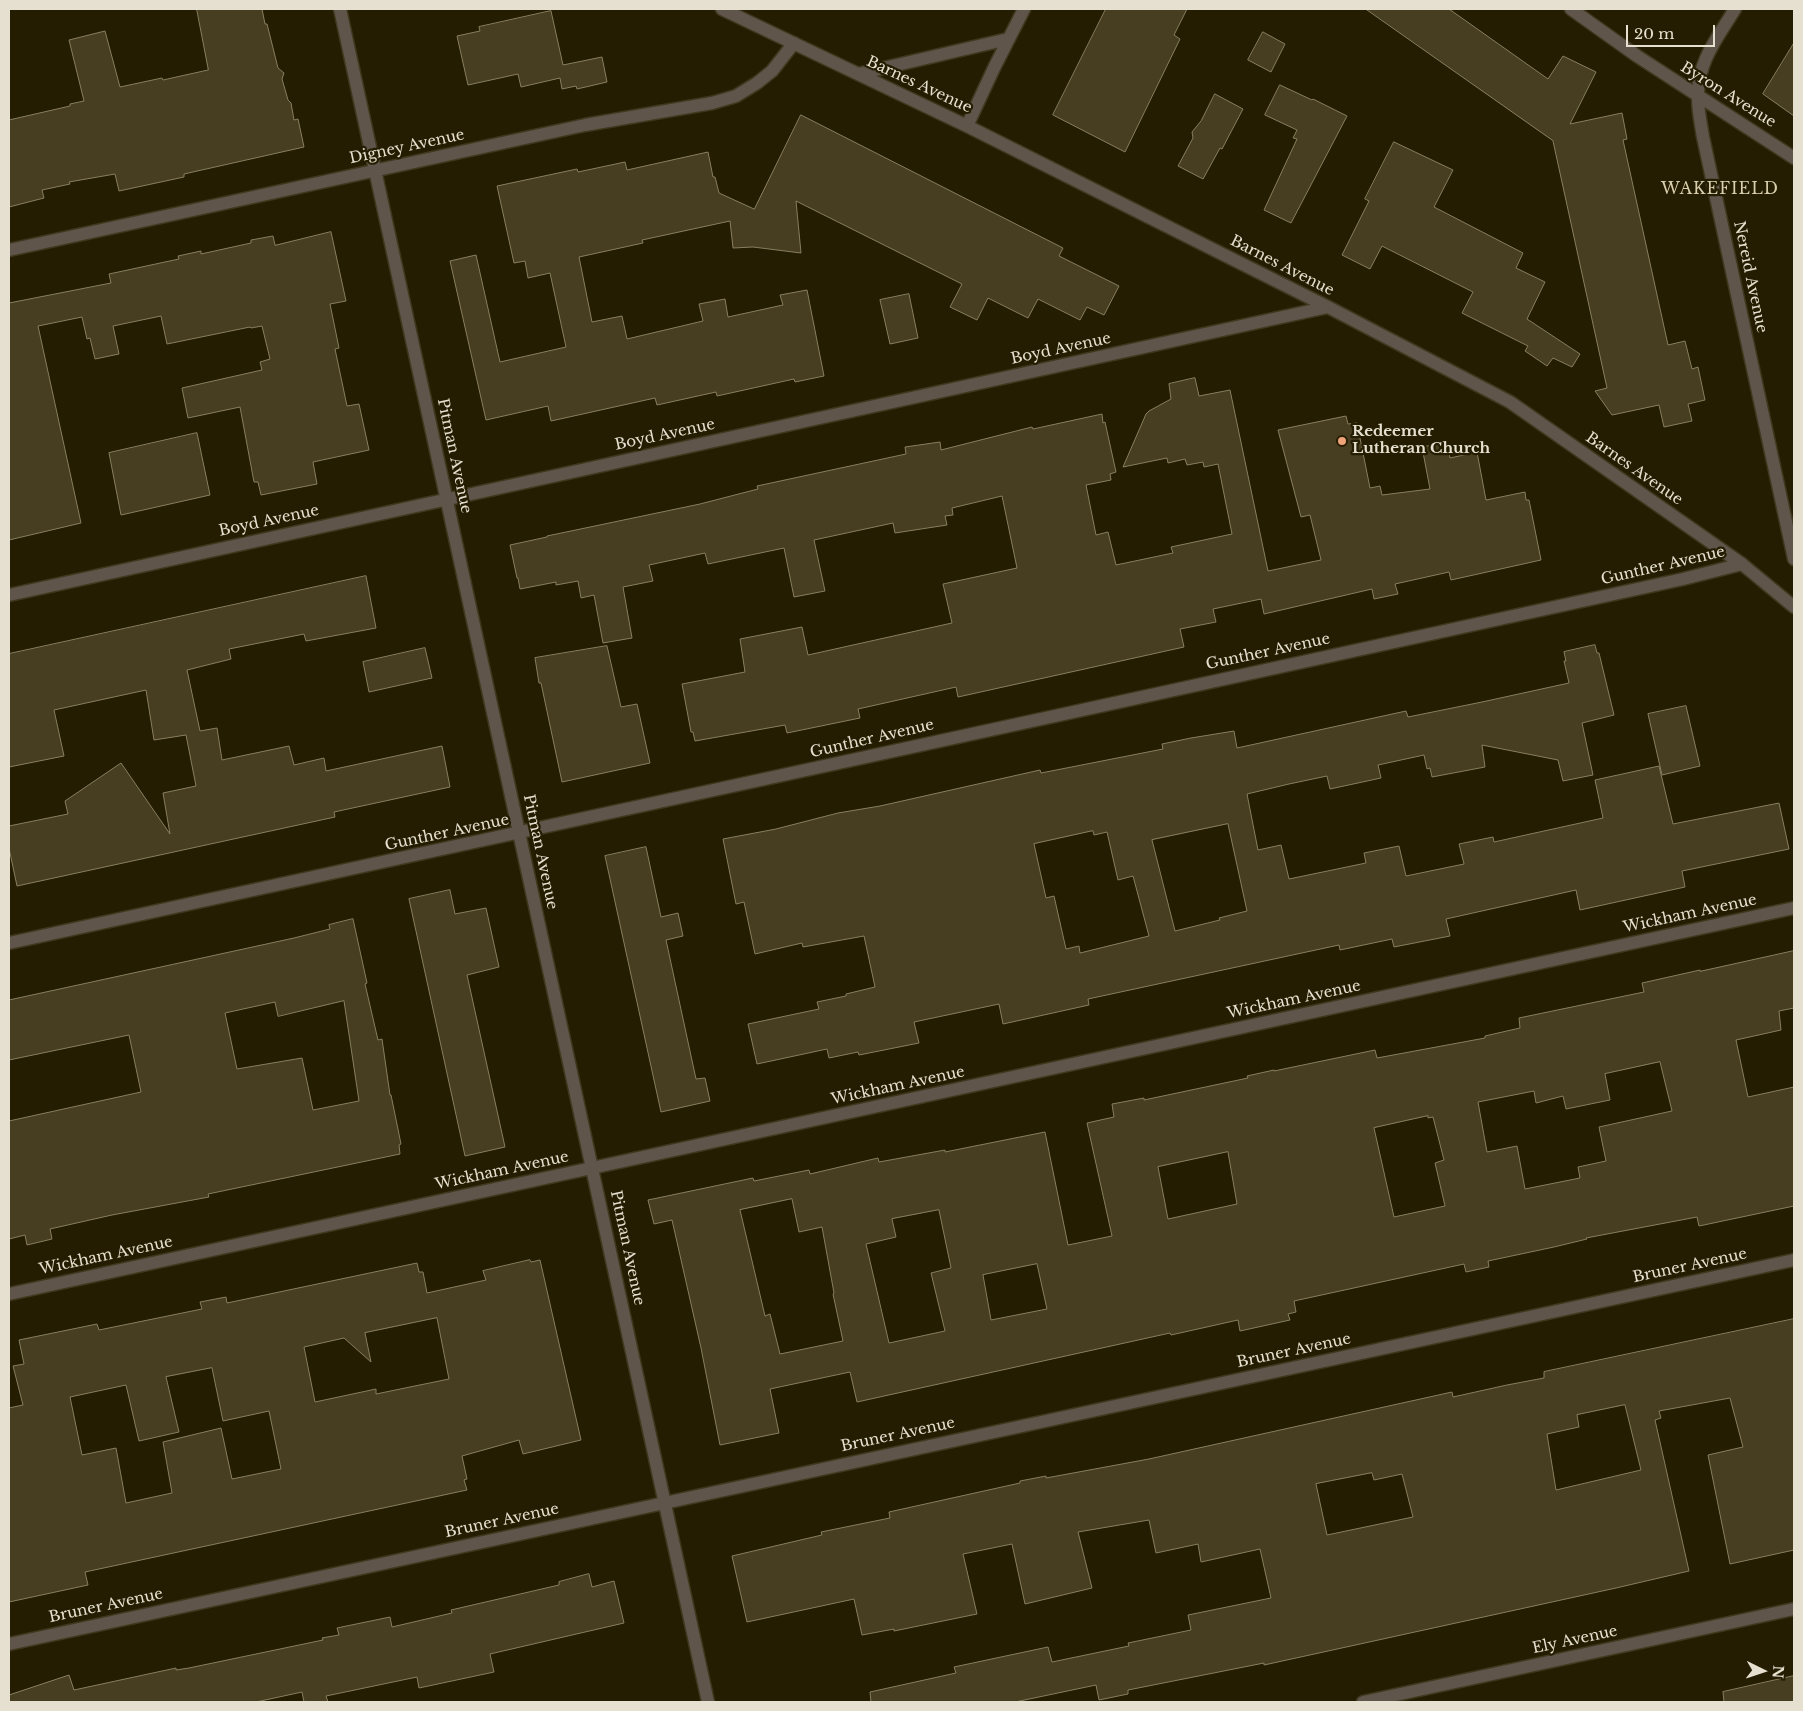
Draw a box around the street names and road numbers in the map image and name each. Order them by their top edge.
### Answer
street label: Barnes Avenue [863,53,975,117]
street label: Byron Avenue [1677,58,1779,132]
street label: Digney Avenue [348,126,466,168]
street label: Nereid Avenue [1729,219,1771,335]
street label: Barnes Avenue [1227,232,1337,300]
street label: Boyd Avenue [1009,330,1113,368]
street label: Pitman Avenue [433,397,475,515]
street label: Boyd Avenue [613,416,717,454]
street label: Barnes Avenue [1582,429,1686,509]
street label: Boyd Avenue [217,502,321,540]
street label: Gunther Avenue [1599,543,1727,589]
street label: Gunther Avenue [1204,630,1332,674]
street label: Gunther Avenue [808,716,936,762]
street label: Pitman Avenue [519,793,561,911]
street label: Gunther Avenue [383,811,511,855]
street label: Wickham Avenue [1622,891,1758,937]
street label: Wickham Avenue [1226,977,1362,1023]
street label: Wickham Avenue [830,1063,966,1109]
street label: Wickham Avenue [434,1148,570,1194]
street label: Pitman Avenue [606,1189,648,1307]
street label: Wickham Avenue [38,1233,174,1279]
street label: Bruner Avenue [1631,1245,1749,1287]
street label: Bruner Avenue [1235,1330,1353,1372]
street label: Bruner Avenue [839,1414,957,1456]
street label: Bruner Avenue [443,1500,561,1542]
street label: Bruner Avenue [47,1585,165,1627]
street label: Ely Avenue [1531,1622,1619,1658]

